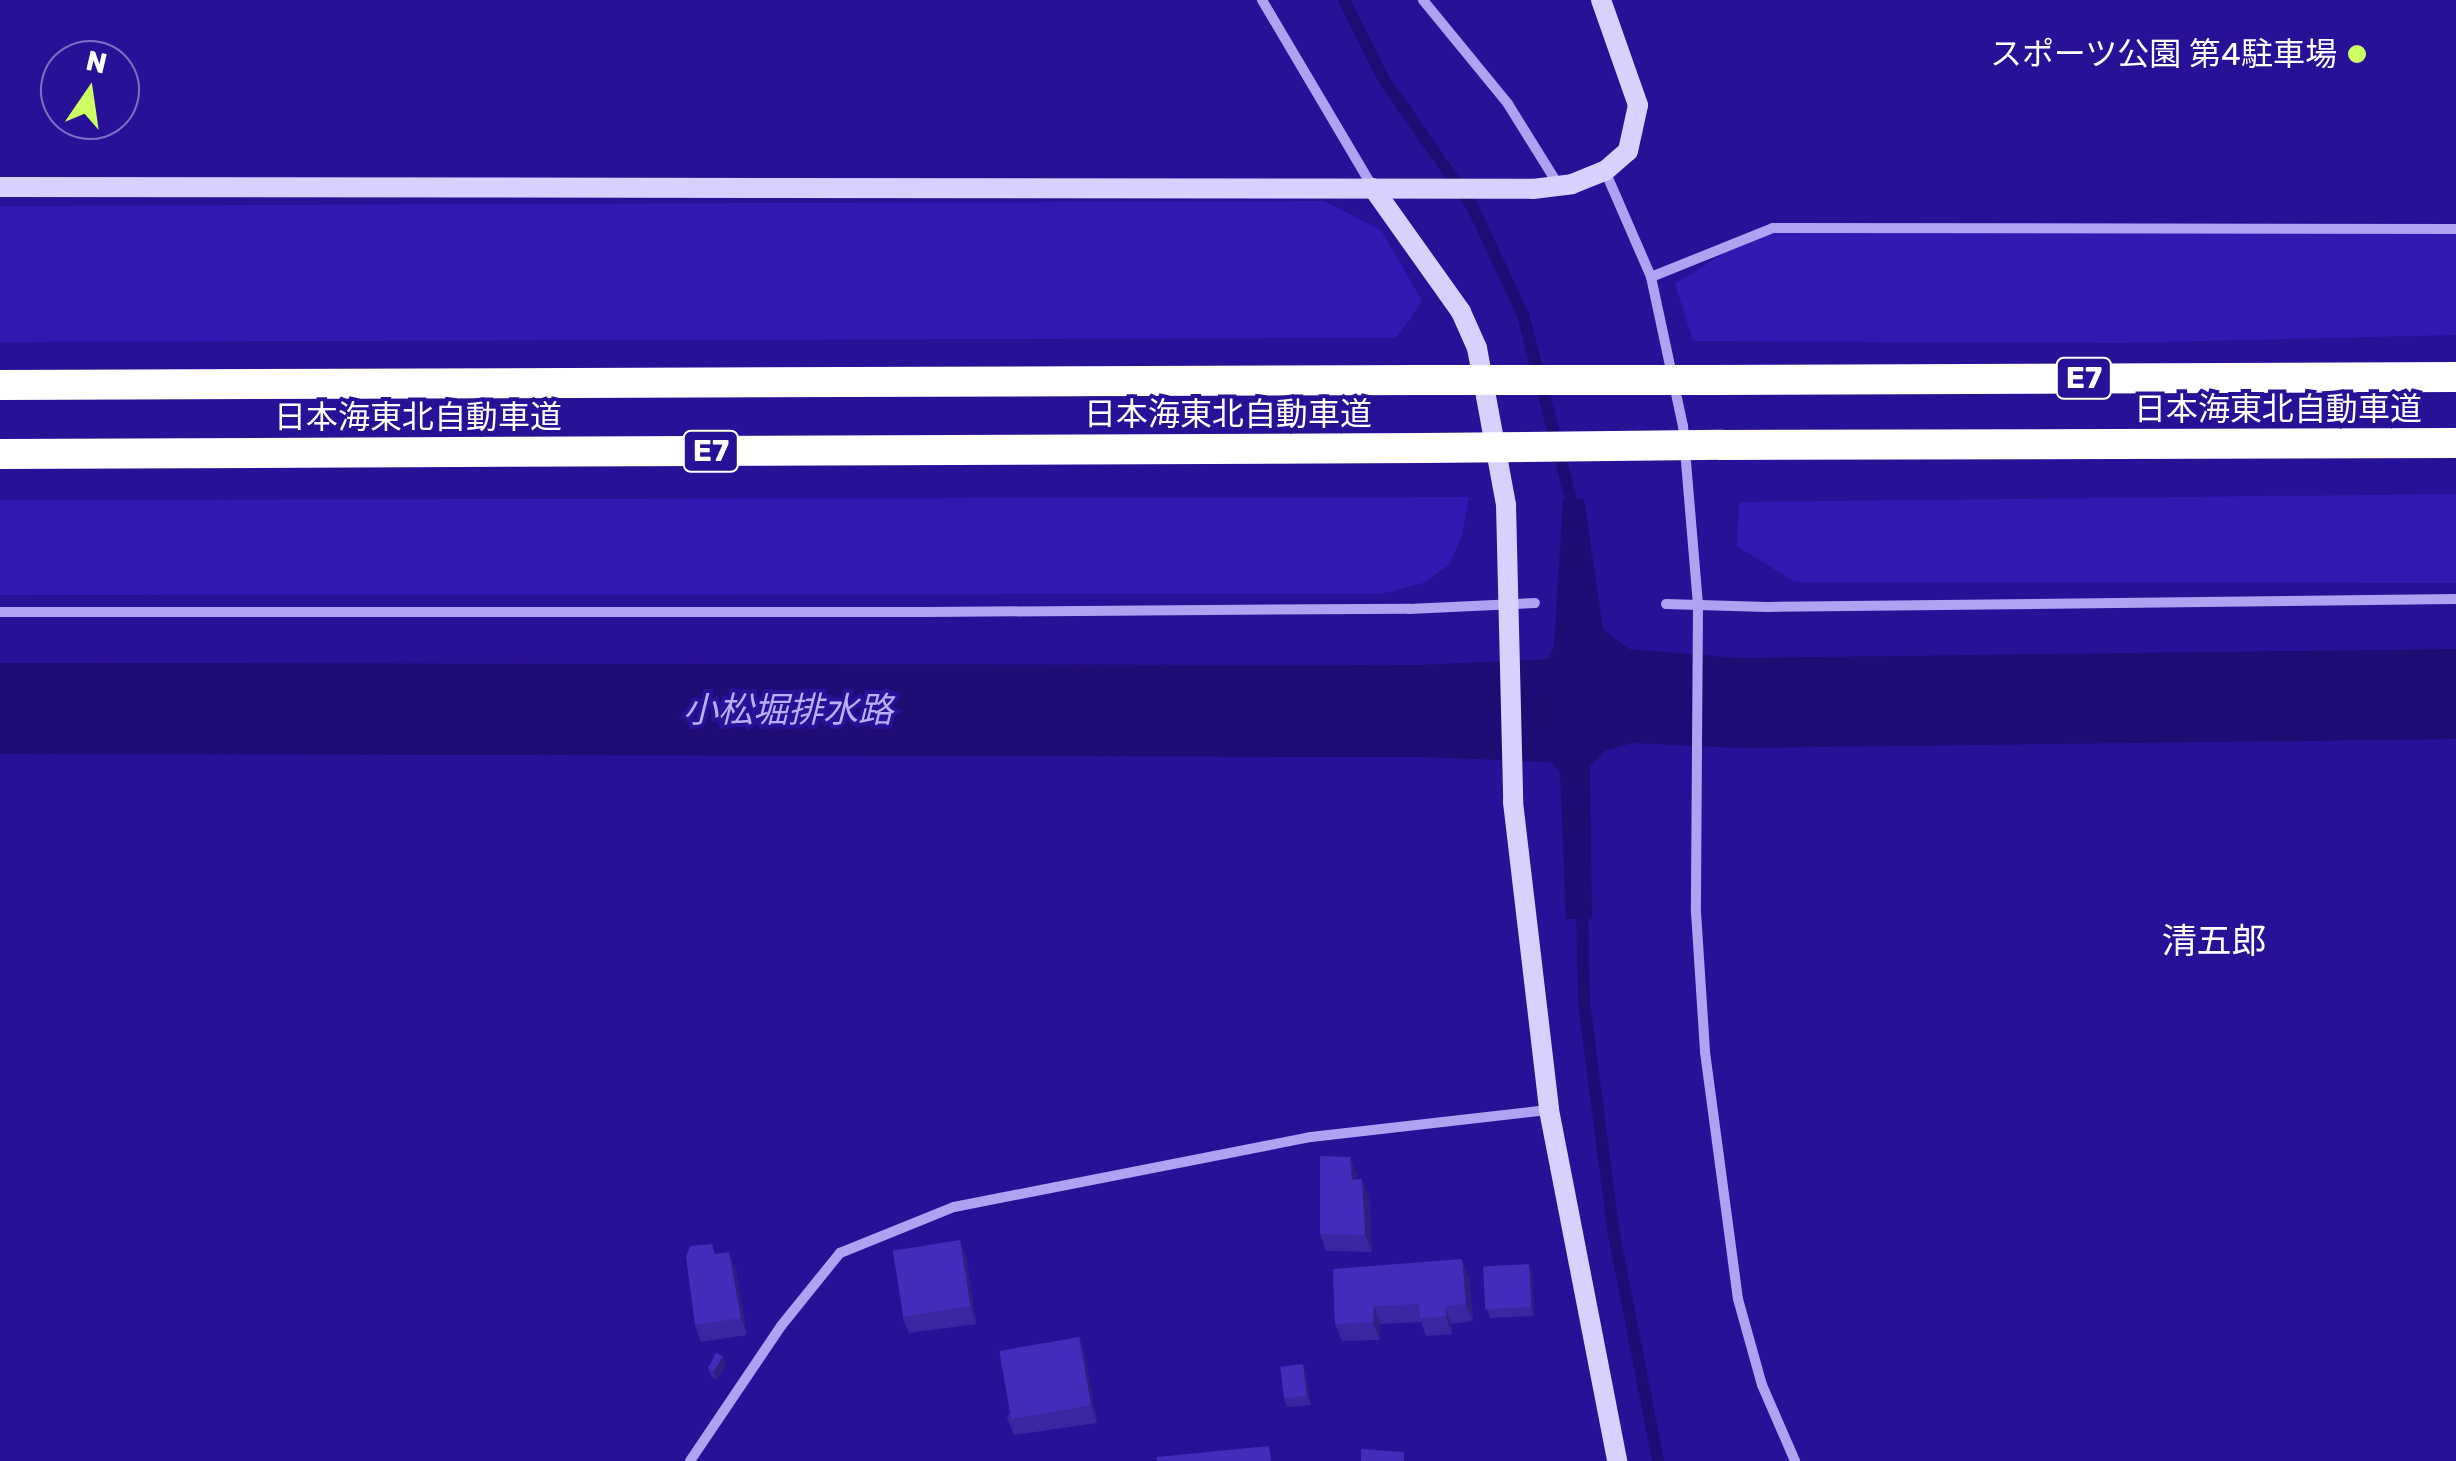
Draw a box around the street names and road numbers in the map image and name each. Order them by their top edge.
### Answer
road number: E7 [2054,353,2114,403]
street label: 日本海東北自動車道 [2134,390,2422,428]
street label: 日本海東北自動車道 [1084,395,1372,433]
street label: 日本海東北自動車道 [274,398,562,436]
road number: E7 [681,426,741,476]

